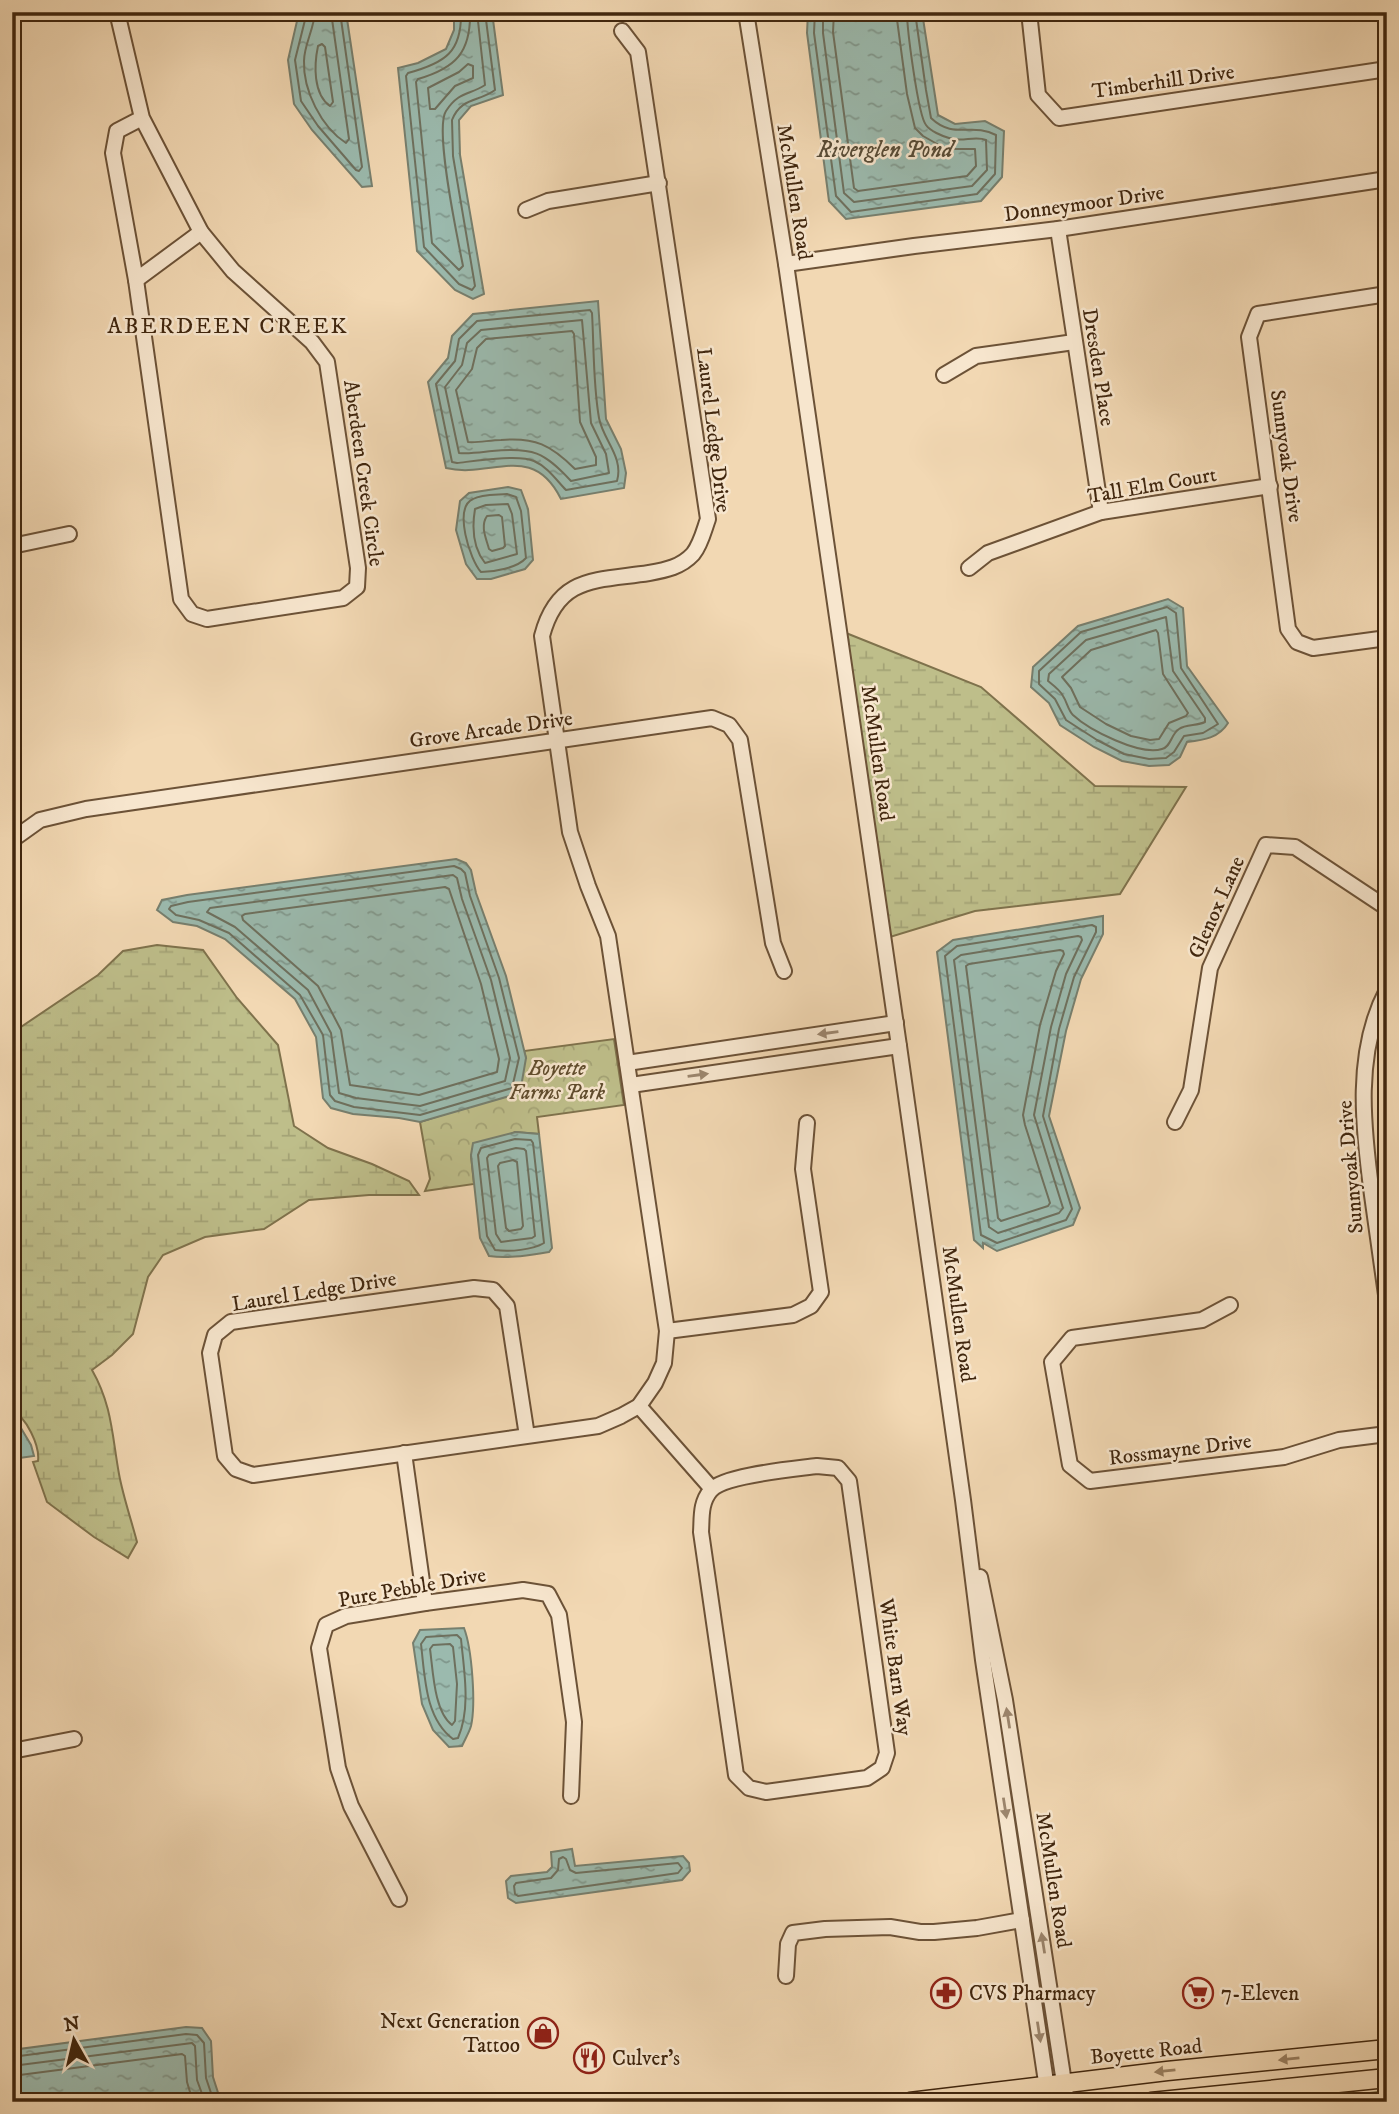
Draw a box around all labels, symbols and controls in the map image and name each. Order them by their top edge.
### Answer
street label: Timberhill Drive [1090,59,1236,105]
street label: McMullen Road [770,122,818,262]
water label: Riverglen Pond [816,136,956,165]
street label: Donneymoor Drive [1002,180,1166,228]
street label: Dresden Place [1076,306,1120,428]
district label: ABERDEEN CREEK [107,312,349,341]
street label: Laurel Ledge Drive [690,346,736,514]
street label: Aberdeen Creek Circle [337,378,389,568]
street label: Sunnyoak Drive [1264,388,1308,524]
street label: Tall Elm Court [1086,462,1219,510]
street label: McMullen Road [855,683,899,823]
street label: Grove Arcade Drive [408,706,575,754]
street label: Glenox Lane [1183,852,1251,963]
one-way arrow [817,1028,839,1039]
park label: Boyette Farms Park [509,1056,605,1106]
one-way arrow [687,1069,709,1080]
street label: Sunnyoak Drive [1332,1099,1370,1235]
street label: McMullen Road [936,1244,980,1384]
street label: Laurel Ledge Drive [230,1266,398,1318]
street label: Rossmayne Drive [1107,1428,1253,1472]
street label: Pure Pebble Drive [336,1562,488,1614]
street label: White Barn Way [872,1596,918,1738]
one-way arrow [1002,1707,1013,1729]
one-way arrow [1000,1797,1011,1819]
street label: McMullen Road [1029,1810,1077,1950]
one-way arrow [1037,1931,1048,1953]
pharmacy icon: CVS Pharmacy [929,1976,963,2010]
supermarket icon: 7-Eleven [1181,1976,1215,2010]
place label: CVS Pharmacy [969,1981,1096,2007]
place label: 7-Eleven [1221,1981,1299,2007]
north arrow [38,2006,108,2076]
place label: Next Generation Tattoo [380,2009,520,2059]
text: N [63,2012,82,2037]
shop icon: Next Generation Tattoo [526,2016,560,2050]
one-way arrow [1034,2022,1045,2044]
street label: Boyette Road [1089,2033,1204,2071]
restaurant icon: Culver's [572,2041,606,2075]
place label: Culver's [612,2046,680,2072]
one-way arrow [1278,2053,1300,2064]
one-way arrow [1154,2066,1176,2077]

